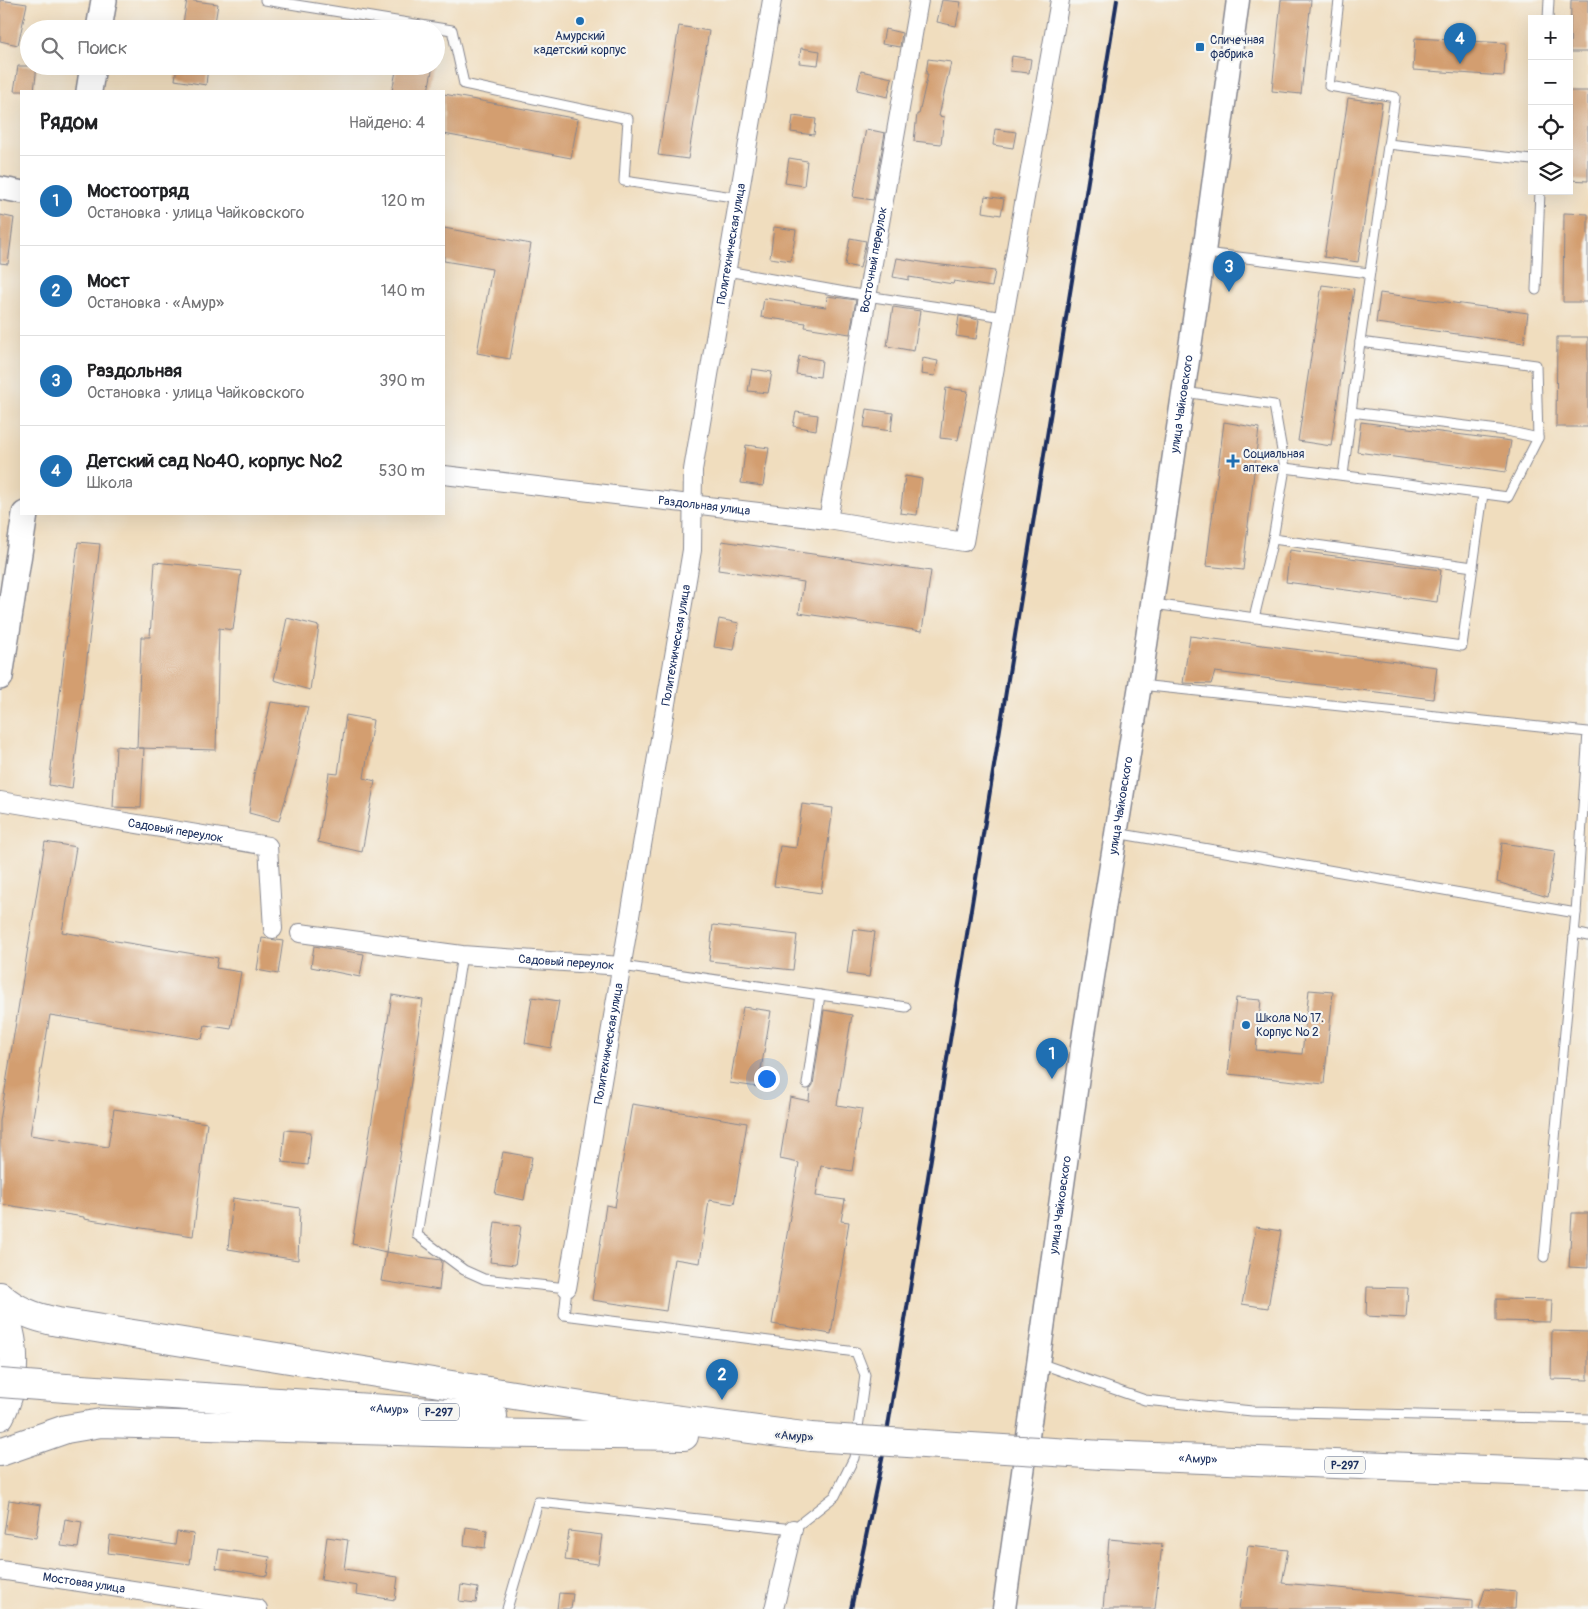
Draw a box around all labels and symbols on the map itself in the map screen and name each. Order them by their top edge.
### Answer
marker: Амурский кадетский корпус [574,15,586,27]
pin: 4 [1444,23,1476,64]
place label: Амурский кадетский корпус [534,29,626,58]
place label: Спичечная фабрика [1210,33,1264,62]
marker: Спичечная фабрика [1194,41,1206,53]
street label: Политехническая улица [714,182,749,305]
street label: Восточный переулок [857,206,891,314]
pin: 3 [1213,251,1245,292]
street label: улица Чайковского [1167,354,1197,455]
place label: Социальная аптека [1243,447,1305,476]
marker: Социальная аптека [1227,455,1239,467]
street label: Раздольная улица [657,493,751,519]
street label: Политехническая улица [659,583,694,707]
street label: улица Чайковского [1106,755,1136,857]
street label: Садовый переулок [127,816,224,846]
street label: Садовый переулок [518,952,615,973]
street label: Политехническая улица [591,981,627,1105]
place label: Школа № 17. Корпус № 2 [1256,1011,1324,1040]
marker: Школа № 17. Корпус № 2 [1240,1019,1252,1031]
pin: 1 [1036,1038,1068,1079]
your location [754,1066,780,1092]
street label: улица Чайковского [1046,1154,1075,1256]
pin: 2 [706,1359,738,1400]
street label: «Амур» [370,1401,409,1418]
road number: Р-297 [419,1404,459,1420]
street label: «Амур» [774,1428,814,1445]
street label: «Амур» [1178,1451,1217,1467]
road number: Р-297 [1325,1456,1365,1474]
street label: Мостовая улица [42,1570,127,1597]

